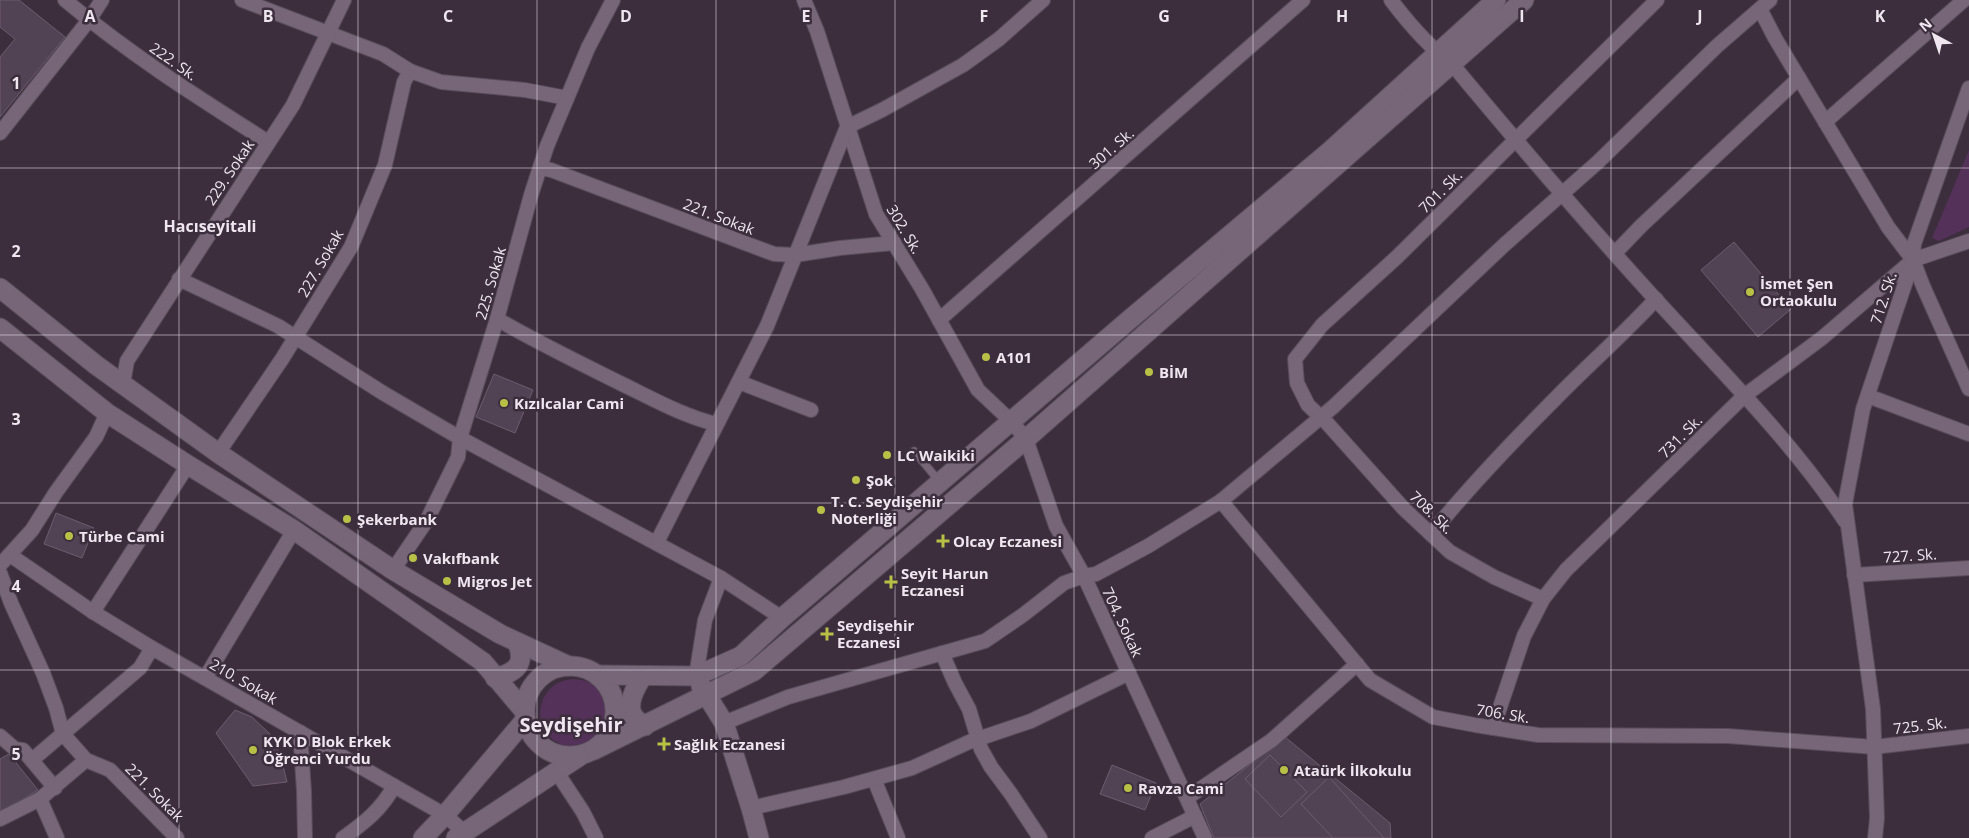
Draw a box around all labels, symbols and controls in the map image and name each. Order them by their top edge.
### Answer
text: A [84,5,96,27]
text: B [263,5,273,27]
text: C [443,5,453,27]
text: D [620,5,632,27]
text: E [802,5,811,27]
text: F [980,5,988,27]
text: G [1158,5,1170,27]
text: H [1336,5,1348,27]
text: I [1519,5,1525,27]
text: J [1695,5,1703,27]
text: K [1875,5,1886,27]
north arrow [1909,10,1959,60]
text: N [1915,14,1936,36]
street label: 222. Sk. [146,37,202,85]
text: 1 [11,72,21,94]
street label: 301. Sk. [1084,123,1138,173]
street label: 229. Sokak [200,135,258,209]
street label: 701. Sk. [1414,165,1466,217]
street label: 221. Sokak [680,193,758,239]
street label: 302. Sk. [883,201,927,257]
district label: Hacıseyitali [164,215,256,237]
street label: 227. Sokak [293,225,347,300]
text: 2 [11,240,21,262]
street label: 225. Sokak [470,244,510,322]
street label: 712. Sk. [1865,269,1901,327]
place label: İsmet Şen Ortaokulu [1760,273,1837,310]
marker: İsmet Şen Ortaokulu [1744,286,1756,298]
place label: A101 [996,347,1032,367]
marker: A101 [980,351,992,363]
place label: BİM [1159,362,1188,382]
marker: BİM [1143,366,1155,378]
place label: Kızılcalar Cami [514,393,624,413]
marker: Kızılcalar Cami [498,397,510,409]
text: 3 [11,408,21,430]
street label: 731. Sk. [1654,410,1706,462]
place label: LC Waikiki [897,445,975,465]
marker: LC Waikiki [881,449,893,461]
place label: Şok [866,470,894,490]
marker: Şok [850,474,862,486]
street label: 708. Sk. [1406,486,1458,538]
place label: T. C. Seydişehir Noterliği [831,491,943,528]
marker: T. C. Seydişehir Noterliği [815,504,827,516]
place label: Şekerbank [357,509,438,529]
marker: Şekerbank [341,513,353,525]
place label: Türbe Cami [79,526,165,546]
marker: Türbe Cami [63,530,75,542]
place label: Olcay Eczanesi [953,531,1062,551]
marker: Olcay Eczanesi [937,535,949,547]
street label: 727. Sk. [1883,543,1937,567]
place label: Vakıfbank [423,548,500,568]
marker: Vakıfbank [407,552,419,564]
place label: Seyit Harun Eczanesi [901,563,989,600]
place label: Migros Jet [457,571,532,591]
text: 4 [11,575,21,597]
marker: Migros Jet [441,575,453,587]
marker: Seyit Harun Eczanesi [885,576,897,588]
street label: 704. Sokak [1098,584,1148,660]
place label: Seydişehir Eczanesi [837,615,914,652]
marker: Seydişehir Eczanesi [821,628,833,640]
street label: 210. Sokak [207,654,282,708]
street label: 706. Sk. [1475,699,1531,727]
district label: Seydişehir [519,711,623,738]
street label: 725. Sk. [1892,712,1948,738]
place label: KYK D Blok Erkek Öğrenci Yurdu [263,731,392,768]
place label: Sağlık Eczanesi [674,734,785,754]
marker: Sağlık Eczanesi [658,738,670,750]
text: 5 [11,743,21,765]
marker: KYK D Blok Erkek Öğrenci Yurdu [247,744,259,756]
street label: 221. Sokak [121,758,189,826]
place label: Ataürk İlkokulu [1294,760,1412,780]
marker: Ataürk İlkokulu [1278,764,1290,776]
place label: Ravza Cami [1138,778,1224,798]
marker: Ravza Cami [1122,782,1134,794]

